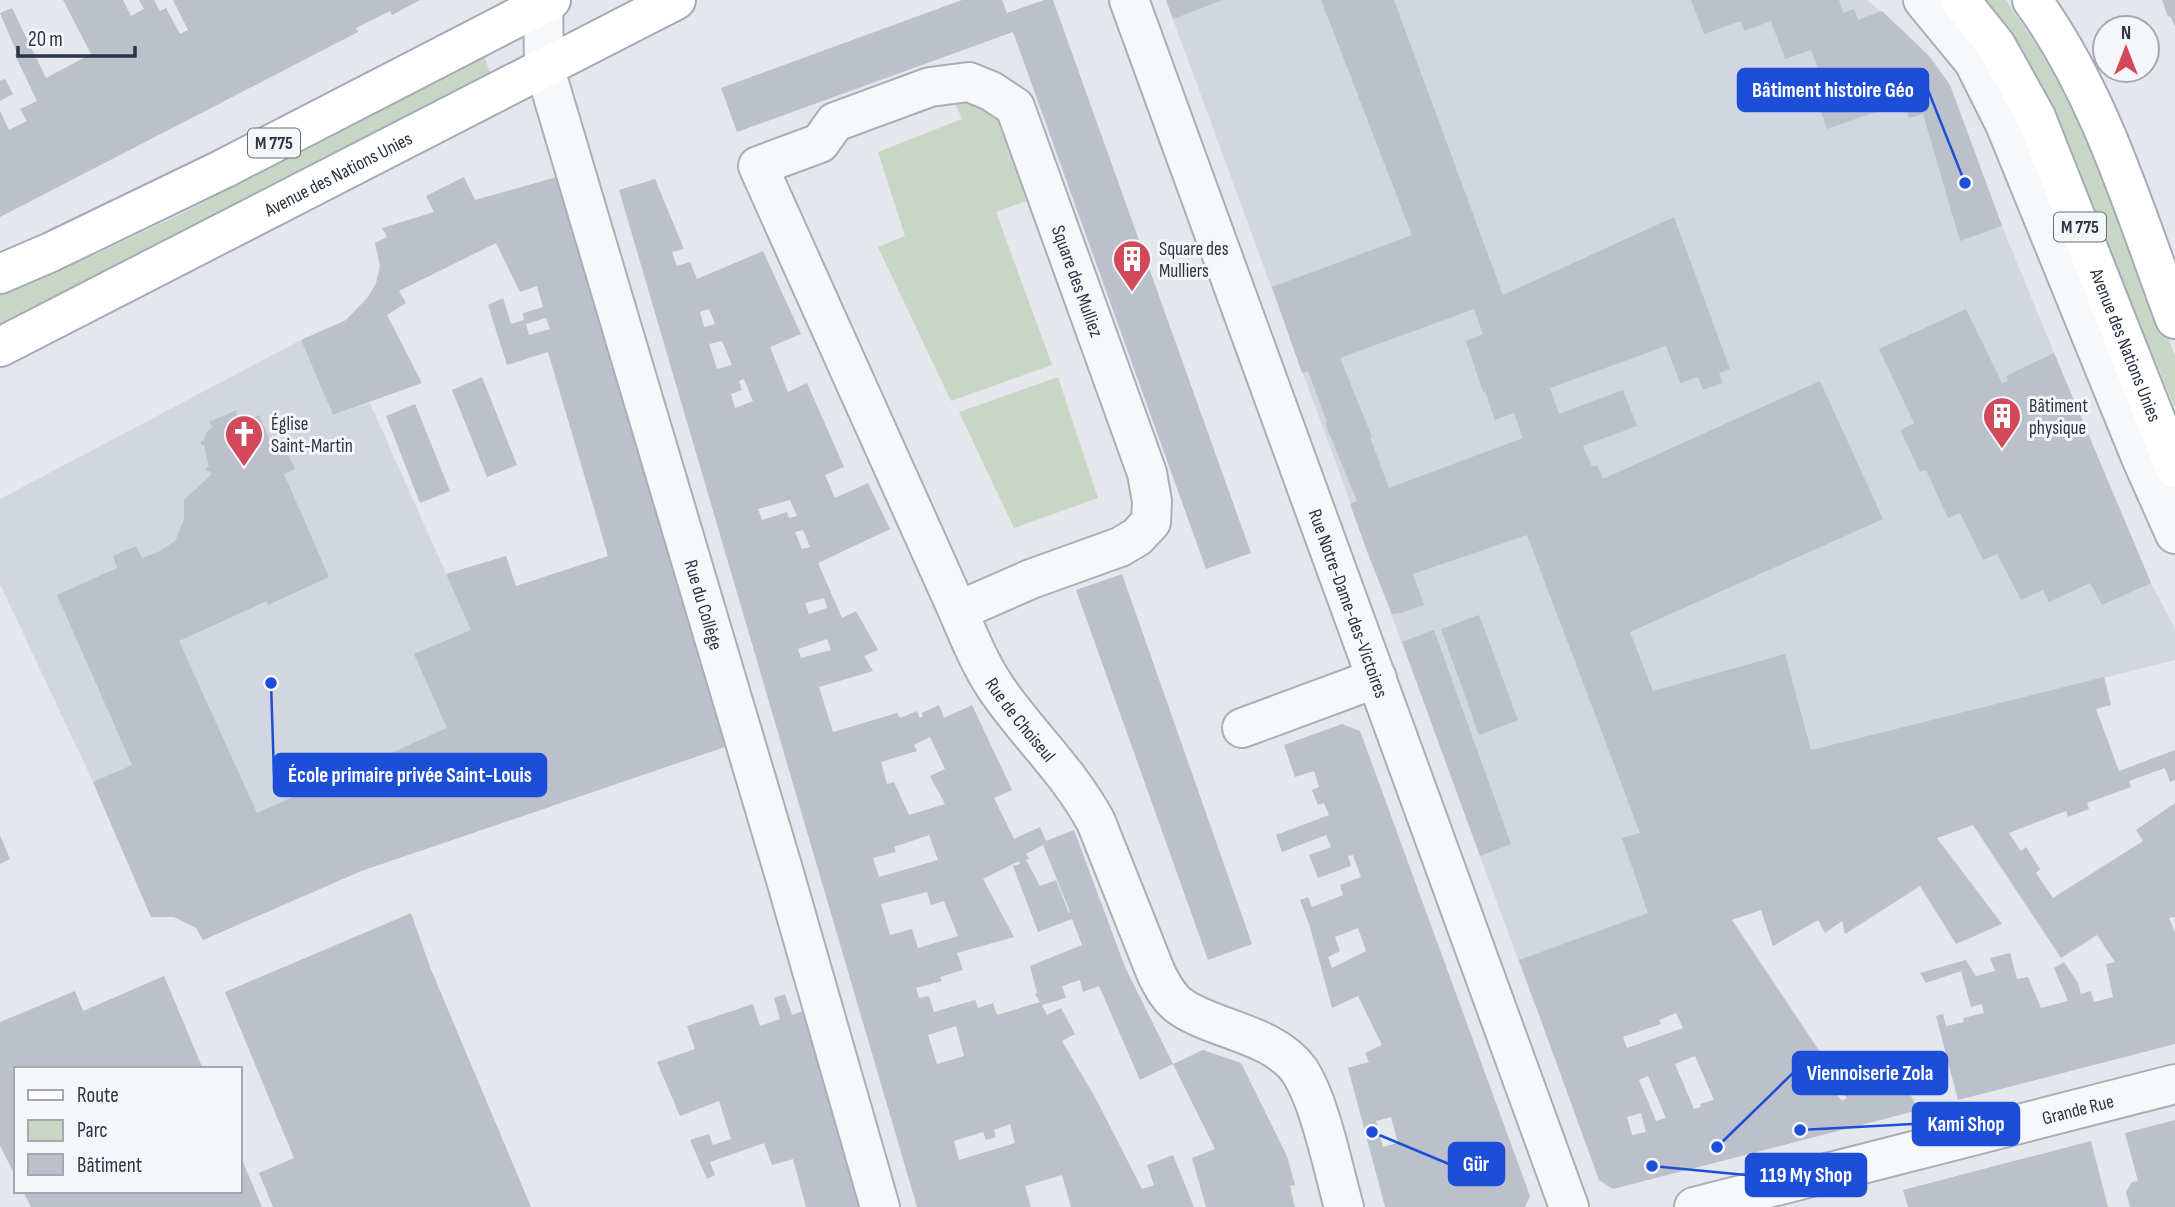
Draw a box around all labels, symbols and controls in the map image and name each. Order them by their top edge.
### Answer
scale bar [18,14,135,58]
north arrow [2091,14,2161,84]
text: N [2121,22,2131,45]
text: 20 m [28,27,63,52]
callout: Bâtiment histoire Géo [1738,69,1928,111]
text: Bâtiment histoire Géo [1752,78,1914,103]
street label: Avenue des Nations Unies [260,127,417,223]
road number: M 775 [248,128,300,158]
road number: M 775 [2054,212,2106,242]
street label: Square des Mulliez [1046,223,1107,341]
building icon: Square des Mulliers [1111,238,1153,293]
place label: Square des Mulliers [1159,238,1229,283]
street label: Avenue des Nations Unies [2084,265,2166,425]
building icon: Bâtiment physique [1981,395,2023,450]
place label: Bâtiment physique [2029,395,2088,440]
church icon: Église Saint-Martin [223,413,265,468]
place label: Église Saint-Martin [271,413,353,458]
street label: Rue Notre-Dame-des-Victoires [1303,506,1392,701]
street label: Rue du Collège [678,557,727,653]
street label: Rue de Choiseul [979,674,1060,767]
callout: École primaire privée Saint-Louis [274,754,546,796]
text: École primaire privée Saint-Louis [288,763,532,788]
callout: Viennoiserie Zola [1793,1052,1947,1094]
text: Viennoiserie Zola [1807,1061,1933,1086]
legend [14,1067,242,1193]
text: Route [77,1083,119,1108]
street label: Grande Rue [2040,1090,2116,1131]
callout: Kami Shop [1913,1103,2019,1145]
text: Kami Shop [1927,1112,2005,1137]
text: Parc [77,1118,108,1143]
callout: Gür [1449,1143,1504,1185]
text: Gür [1463,1152,1490,1177]
text: Bâtiment [77,1153,142,1178]
callout: 119 My Shop [1746,1154,1866,1196]
text: 119 My Shop [1760,1163,1852,1188]

